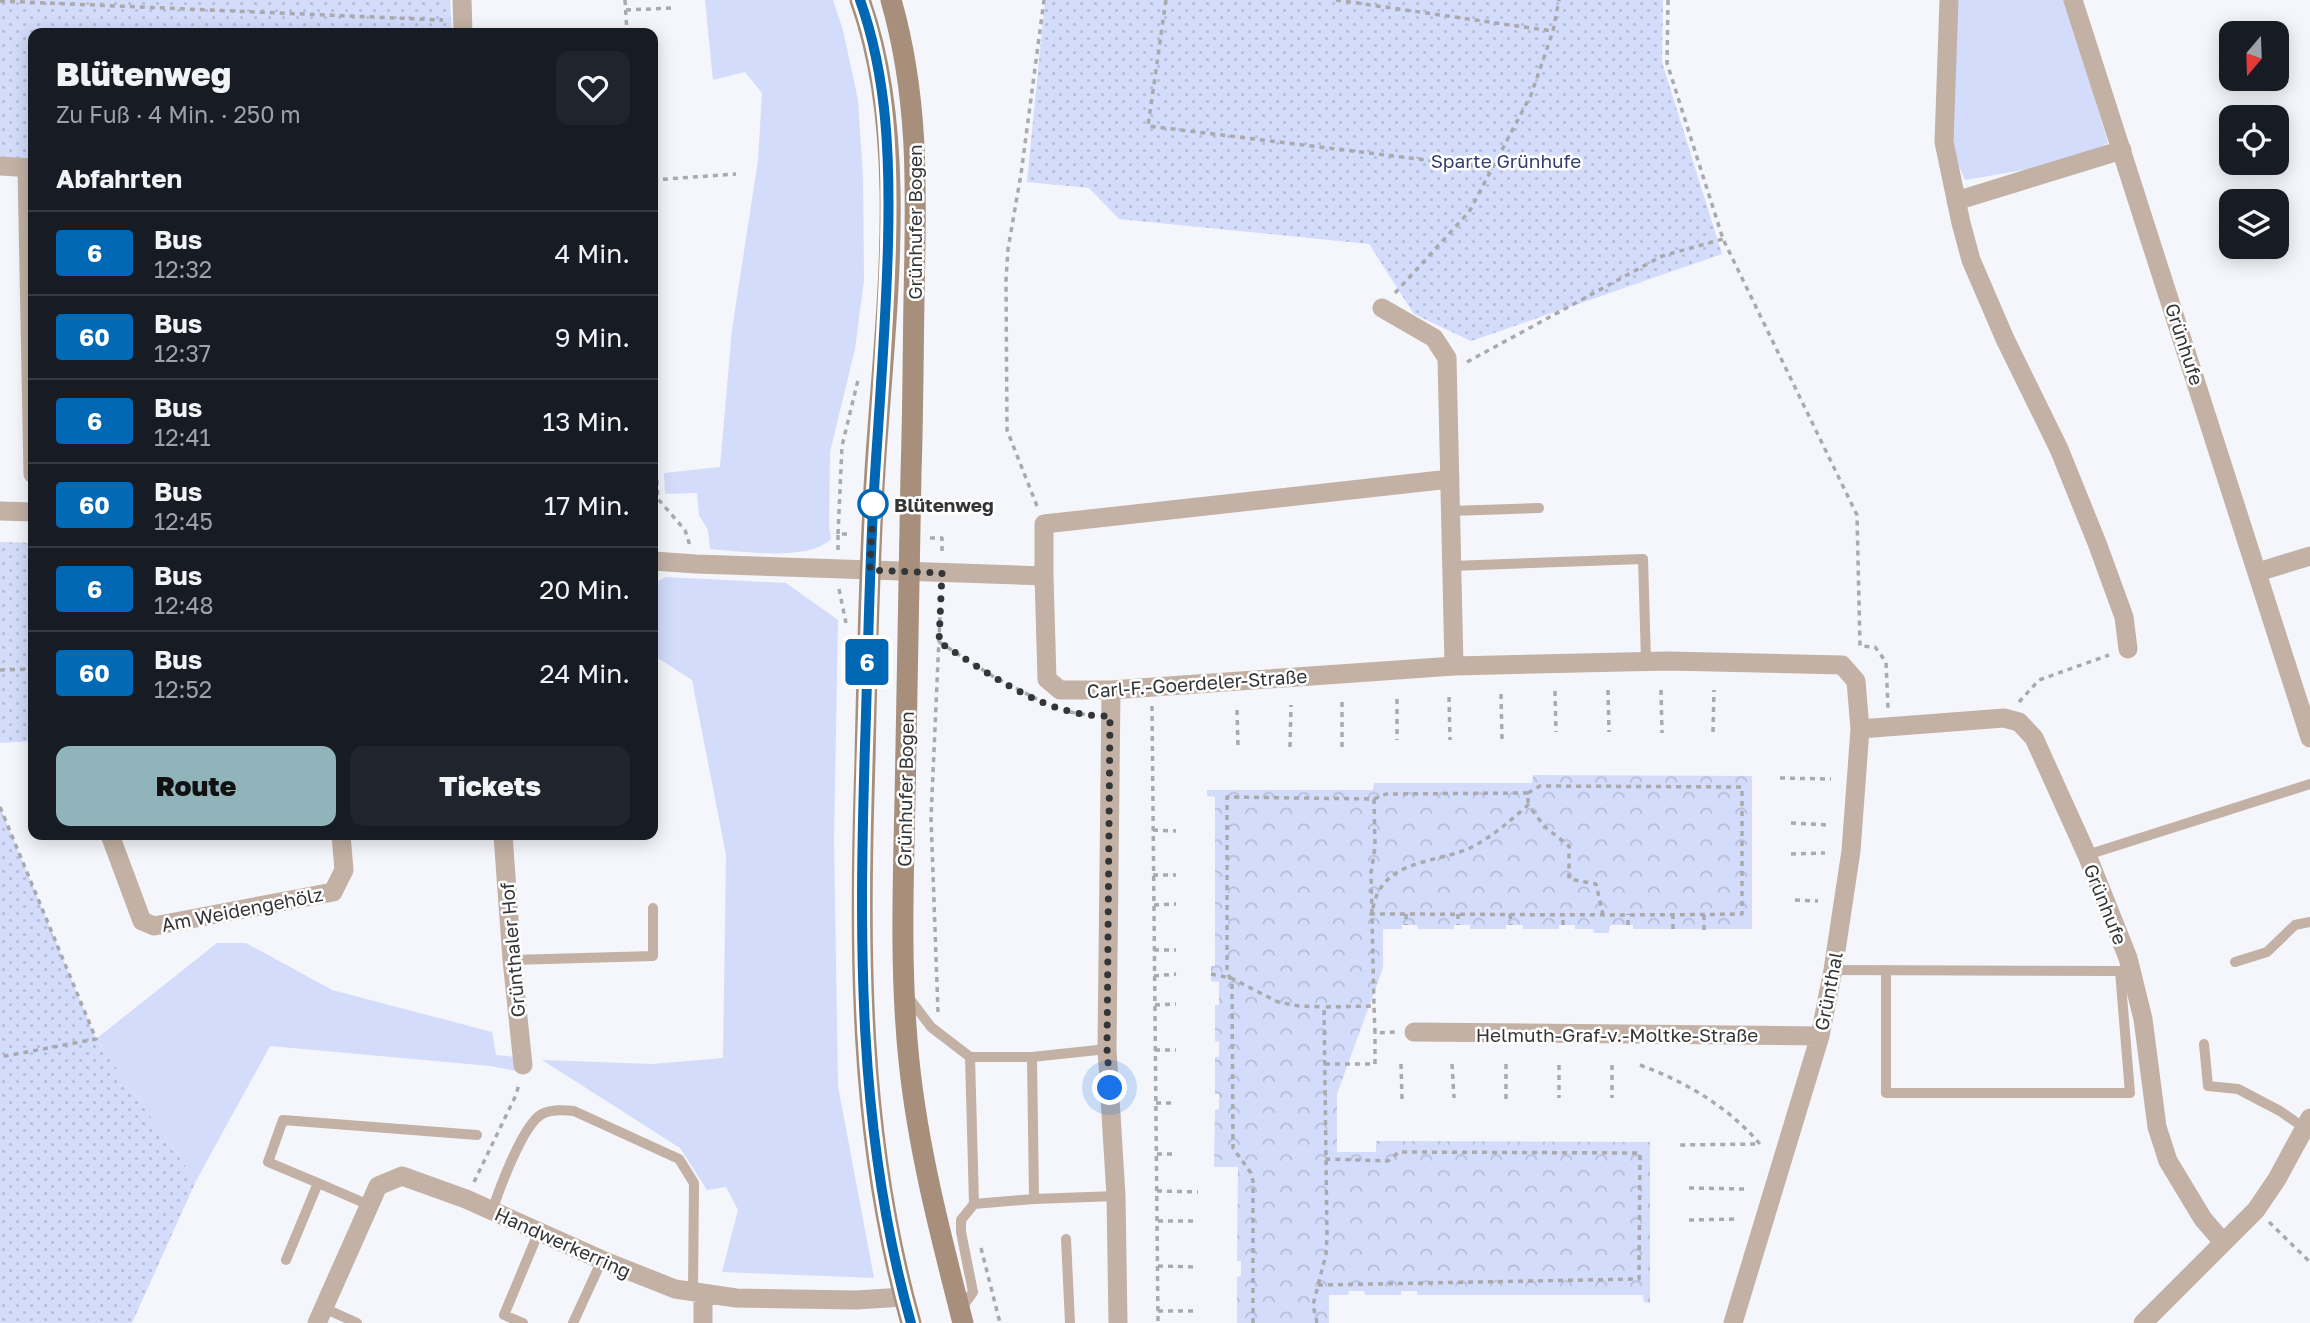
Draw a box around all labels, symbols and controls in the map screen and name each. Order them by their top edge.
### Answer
north arrow [2219,21,2289,91]
map controls [2219,21,2289,259]
button: heart [556,51,630,125]
text: Blütenweg [56,54,231,93]
text: Zu Fuß · 4 Min. · 250 m [56,100,301,128]
button: locate [2219,105,2289,175]
street label: Grünhufer Bogen [903,144,926,300]
park label: Sparte Grünhufe [1431,149,1581,172]
text: Abfahrten [56,163,182,194]
button: layers [2219,189,2289,259]
text: Bus [154,224,202,255]
text: 6 [87,238,102,267]
text: 4 Min. [555,238,630,269]
text: 12:32 [154,255,212,283]
street label: Grünhufe [2161,300,2209,388]
text: Bus [154,308,202,339]
text: 60 [79,322,110,351]
text: 9 Min. [555,322,630,353]
text: 12:37 [154,339,211,367]
text: Bus [154,392,202,423]
text: 6 [87,406,102,435]
text: 13 Min. [543,406,630,437]
text: 12:41 [154,423,211,451]
text: Bus [154,476,202,507]
marker: Blütenweg [858,489,888,519]
text: 60 [79,490,110,519]
text: 17 Min. [544,490,630,521]
place label: Blütenweg [894,493,994,516]
text: 12:45 [154,507,213,535]
text: Bus [154,560,202,591]
text: 6 [87,574,102,603]
text: 20 Min. [539,574,630,605]
text: 12:48 [154,591,213,619]
line badge: 6 [844,639,890,685]
text: Bus [154,644,202,675]
text: 6 [859,647,875,676]
text: 60 [79,658,110,687]
text: 24 Min. [539,658,630,689]
street label: Carl-F.-Goerdeler-Straße [1086,664,1308,702]
text: 12:52 [154,675,212,703]
street label: Grünhufer Bogen [892,711,918,867]
button: Route [56,746,336,826]
button: Tickets [350,746,630,826]
street label: Grünhufe [2079,860,2133,948]
street label: Grünthaler Hof [495,881,529,1018]
street label: Am Weidengehölz [159,882,325,936]
street label: Grünthal [1809,950,1847,1032]
street label: Helmuth-Graf-v.-Moltke-Straße [1476,1023,1758,1046]
your location [1092,1070,1127,1105]
street label: Handwerkerring [491,1202,635,1282]

